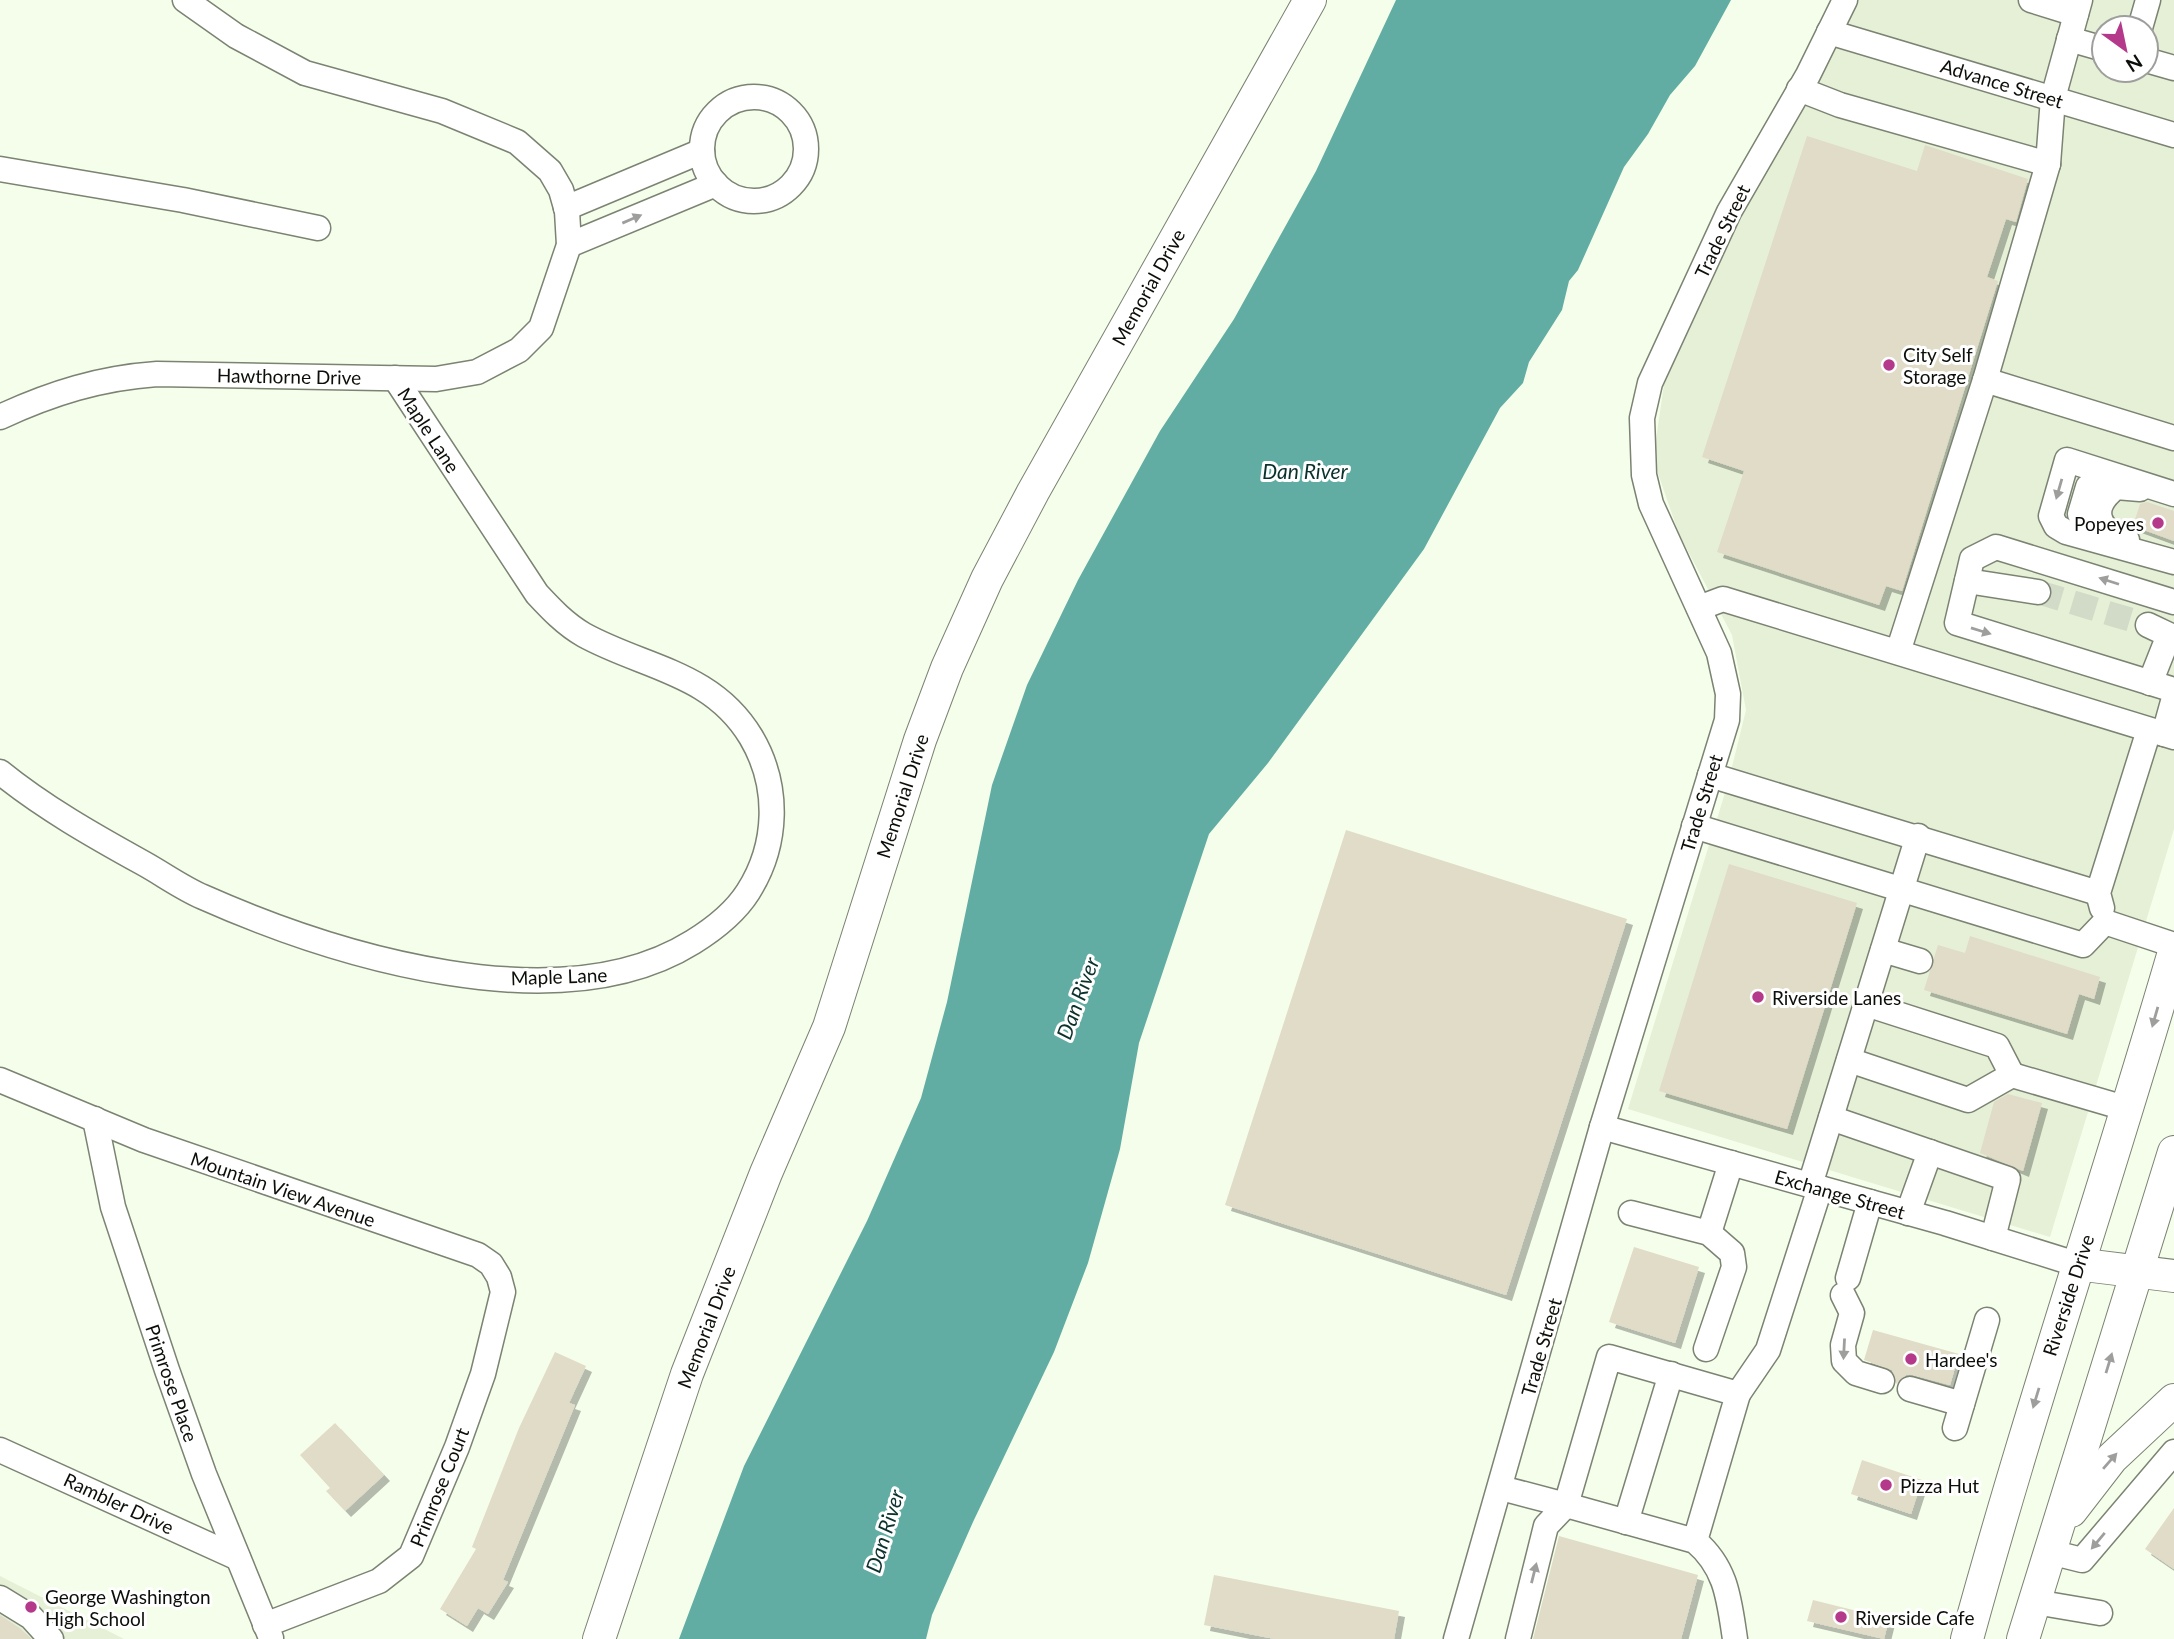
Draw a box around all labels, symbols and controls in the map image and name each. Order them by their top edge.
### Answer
north arrow [2090,14,2160,84]
text: N [2122,50,2147,77]
street label: Advance Street [1938,53,2066,113]
street label: Trade Street [1690,180,1755,281]
one-way arrow [622,213,643,224]
street label: Memorial Drive [1107,225,1189,349]
place label: City Self Storage [1903,343,1973,388]
marker: City Self Storage [1881,357,1897,373]
street label: Hawthorne Drive [217,363,361,389]
street label: Maple Lane [393,383,465,477]
water label: Dan River [1262,458,1349,483]
one-way arrow [2053,478,2064,500]
place label: Popeyes [2074,512,2144,535]
marker: Popeyes [2150,515,2166,531]
one-way arrow [2098,575,2119,586]
one-way arrow [1971,626,1992,636]
street label: Memorial Drive [871,731,933,861]
street label: Trade Street [1675,751,1727,855]
water label: Dan River [1051,953,1104,1042]
street label: Maple Lane [510,963,608,989]
place label: Riverside Lanes [1772,986,1901,1009]
marker: Riverside Lanes [1750,989,1766,1005]
one-way arrow [2149,1007,2159,1028]
street label: Mountain View Avenue [188,1147,378,1231]
street label: Exchange Street [1772,1164,1908,1224]
street label: Riverside Drive [2038,1231,2098,1359]
street label: Memorial Drive [672,1263,740,1391]
street label: Trade Street [1516,1295,1566,1399]
street label: Primrose Place [141,1321,203,1445]
one-way arrow [1839,1338,1850,1360]
place label: Hardee's [1925,1348,1998,1371]
marker: Hardee's [1903,1351,1919,1367]
one-way arrow [2104,1353,2115,1374]
one-way arrow [2030,1388,2041,1409]
street label: Primrose Court [405,1424,473,1550]
one-way arrow [2102,1452,2118,1470]
street label: Rambler Drive [60,1468,178,1538]
place label: Pizza Hut [1900,1474,1979,1497]
marker: Pizza Hut [1878,1477,1894,1493]
water label: Dan River [860,1486,909,1576]
one-way arrow [2091,1533,2106,1550]
one-way arrow [1529,1562,1540,1584]
place label: George Washington High School [45,1585,211,1630]
marker: George Washington High School [23,1599,39,1615]
place label: Riverside Cafe [1855,1606,1974,1629]
marker: Riverside Cafe [1833,1609,1849,1625]

